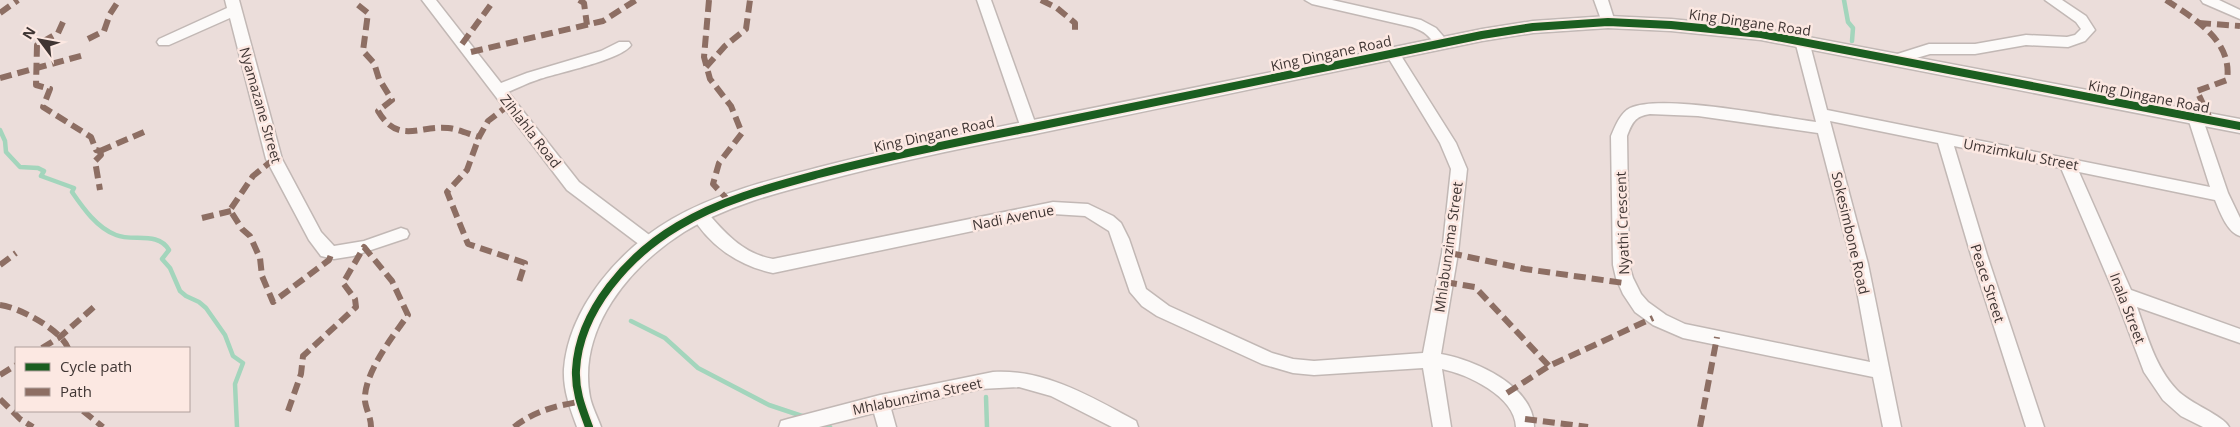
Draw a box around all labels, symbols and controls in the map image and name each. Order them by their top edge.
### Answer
street label: King Dingane Road [1688,4,1812,40]
north arrow [15,15,65,65]
text: N [17,23,40,43]
street label: King Dingane Road [1269,31,1393,75]
street label: Nyamazane Street [235,45,287,165]
street label: King Dingane Road [2087,75,2211,117]
street label: Zihlahla Road [496,90,566,172]
street label: King Dingane Road [872,112,996,156]
street label: Umzimkulu Street [1962,134,2080,174]
street label: Sokesimbone Road [1828,170,1874,296]
street label: Nyathi Crescent [1611,171,1633,275]
street label: Mhlabunzima Street [1429,180,1467,314]
street label: Nadi Avenue [971,200,1056,234]
street label: Peace Street [1966,241,2010,325]
street label: Inala Street [2106,270,2150,346]
legend [15,347,190,412]
text: Cycle path [60,356,132,376]
street label: Mhlabunzima Street [851,373,983,419]
text: Path [60,381,92,401]

